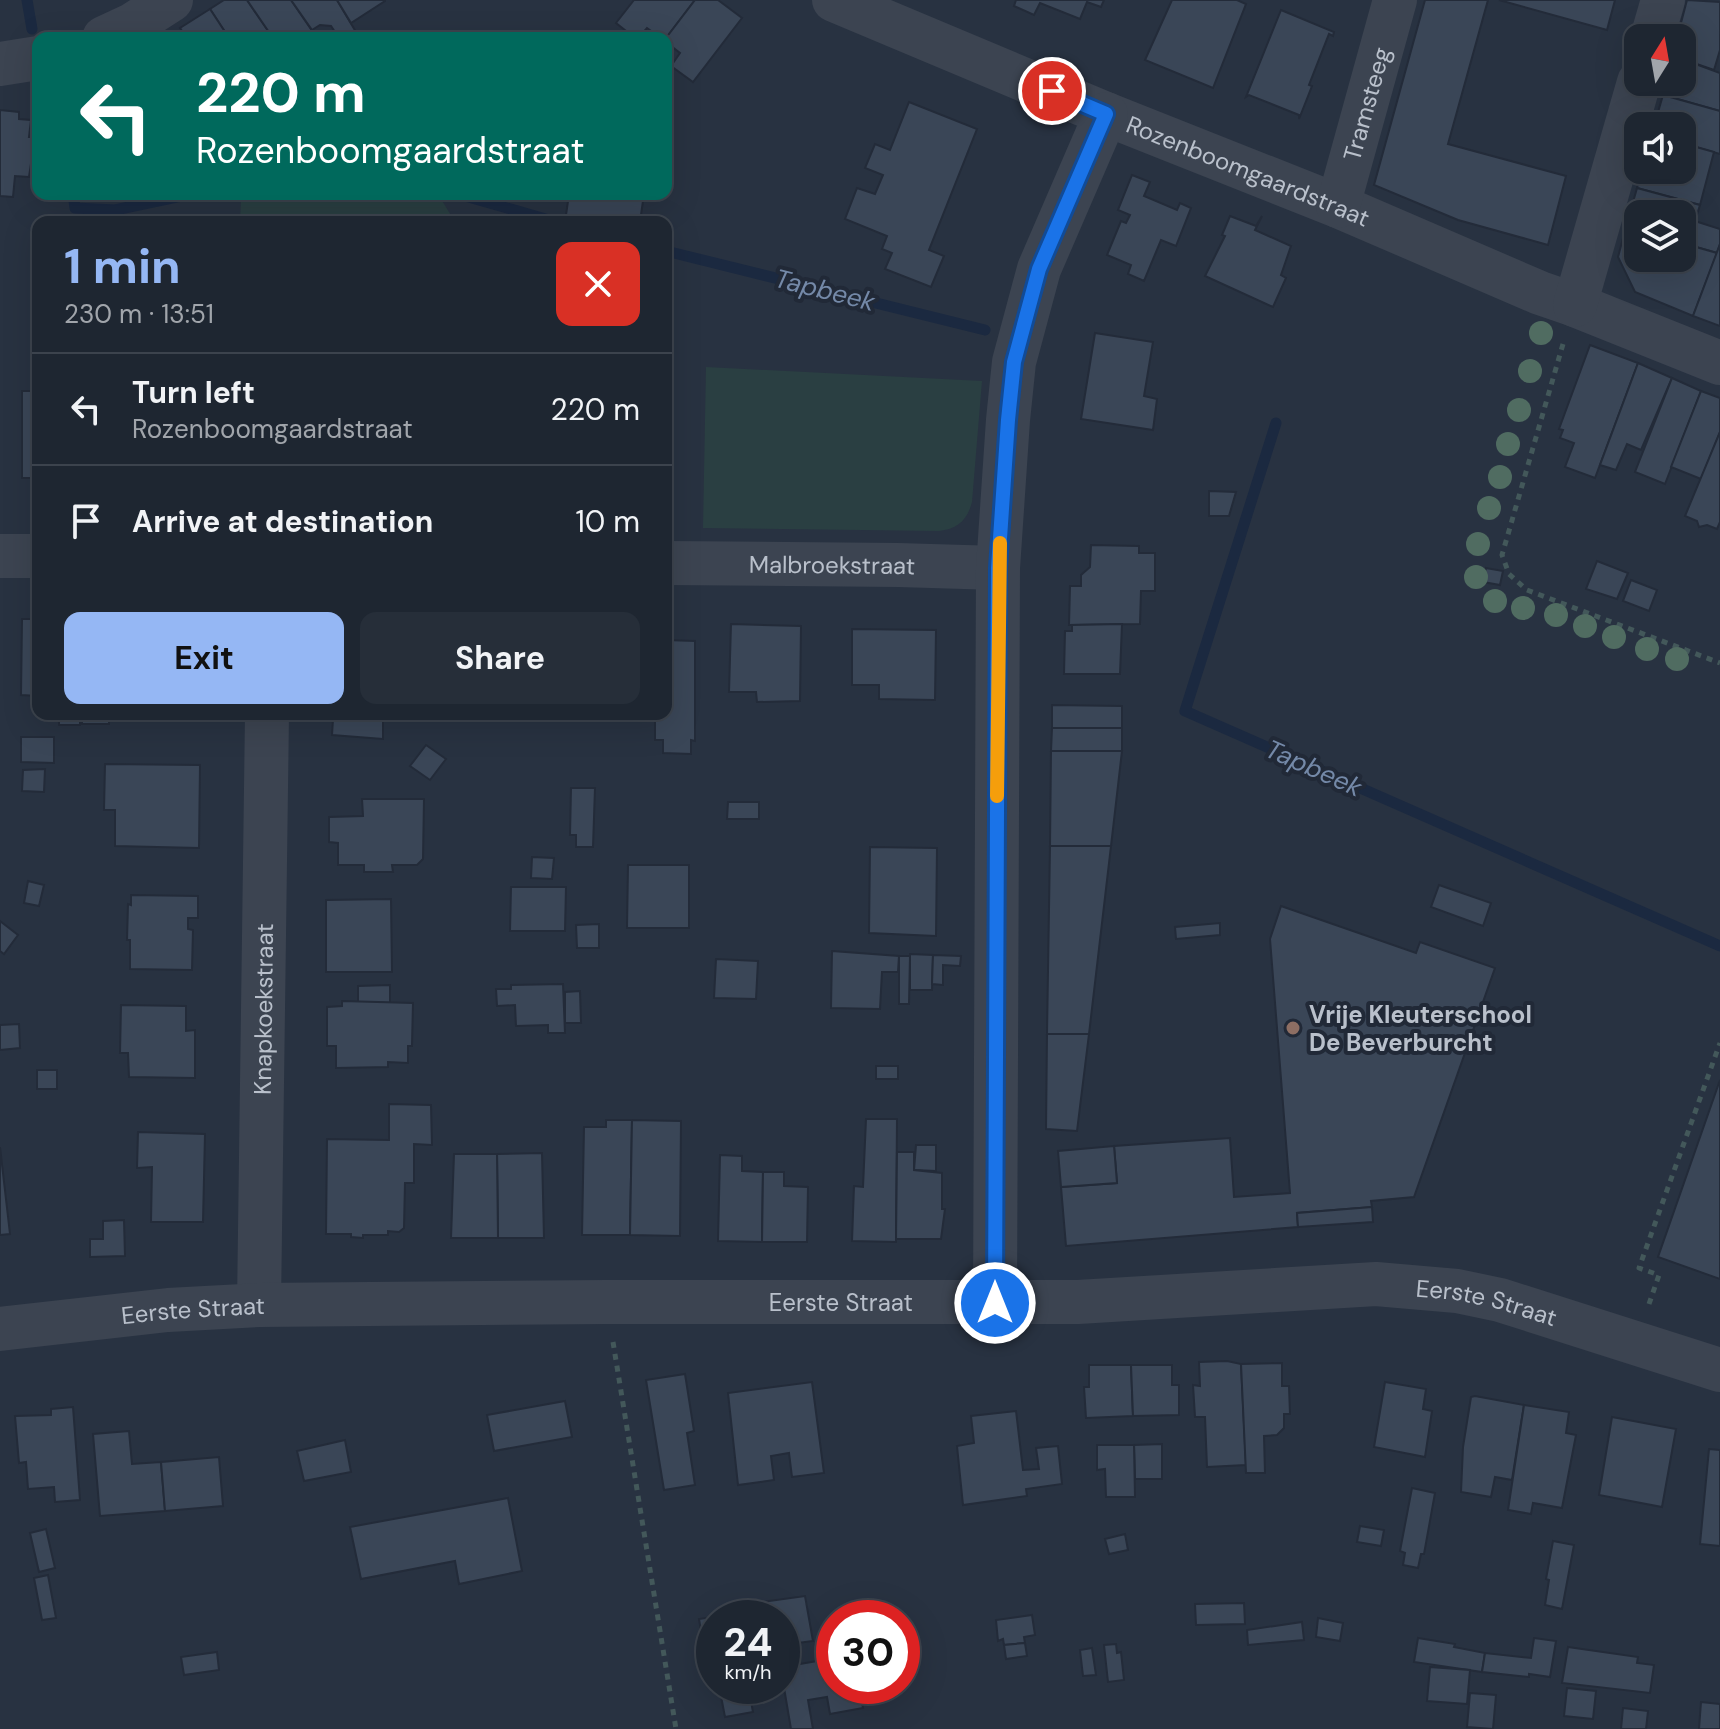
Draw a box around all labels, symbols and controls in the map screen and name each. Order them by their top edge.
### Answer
north arrow [1624,24,1696,96]
map controls [1624,24,1696,272]
street label: Tramsteeg [1336,43,1397,164]
text: 220 m [196,56,366,129]
pin [1018,57,1086,125]
icon: left [64,64,168,168]
icon: arrive [1030,69,1074,113]
street label: Rozenboomgaardstraat [1122,108,1375,233]
button: sound [1624,112,1696,184]
text: Rozenboomgaardstraat [196,127,585,174]
button: layers [1624,200,1696,272]
text: 1 min [64,235,181,298]
button: close [556,242,640,326]
water label: Tapbeek [771,261,879,319]
text: 230 m · 13:51 [64,297,214,331]
text: Turn left [132,373,255,412]
icon: left [64,387,108,431]
text: 220 m [551,390,640,429]
text: Rozenboomgaardstraat [132,412,413,446]
icon: arrive [64,499,108,543]
text: Arrive at destination [132,502,433,541]
text: 10 m [575,502,640,541]
street label: Malbroekstraat [749,548,916,581]
button: Exit [64,612,344,704]
button: Share [360,612,640,704]
water label: Tapbeek [1260,732,1368,805]
street label: Knapkoekstraat [246,923,280,1095]
place label: Vrije Kleuterschool De Beverburcht [1309,999,1532,1058]
marker: Vrije Kleuterschool De Beverburcht [1284,1019,1302,1037]
position arrow [953,1261,1037,1345]
street label: Eerste Straat [1415,1272,1561,1333]
street label: Eerste Straat [769,1287,913,1318]
street label: Eerste Straat [119,1289,265,1331]
speed limit sign: 30 [816,1600,920,1704]
text: 24 [724,1616,772,1668]
text: km/h [724,1659,772,1685]

